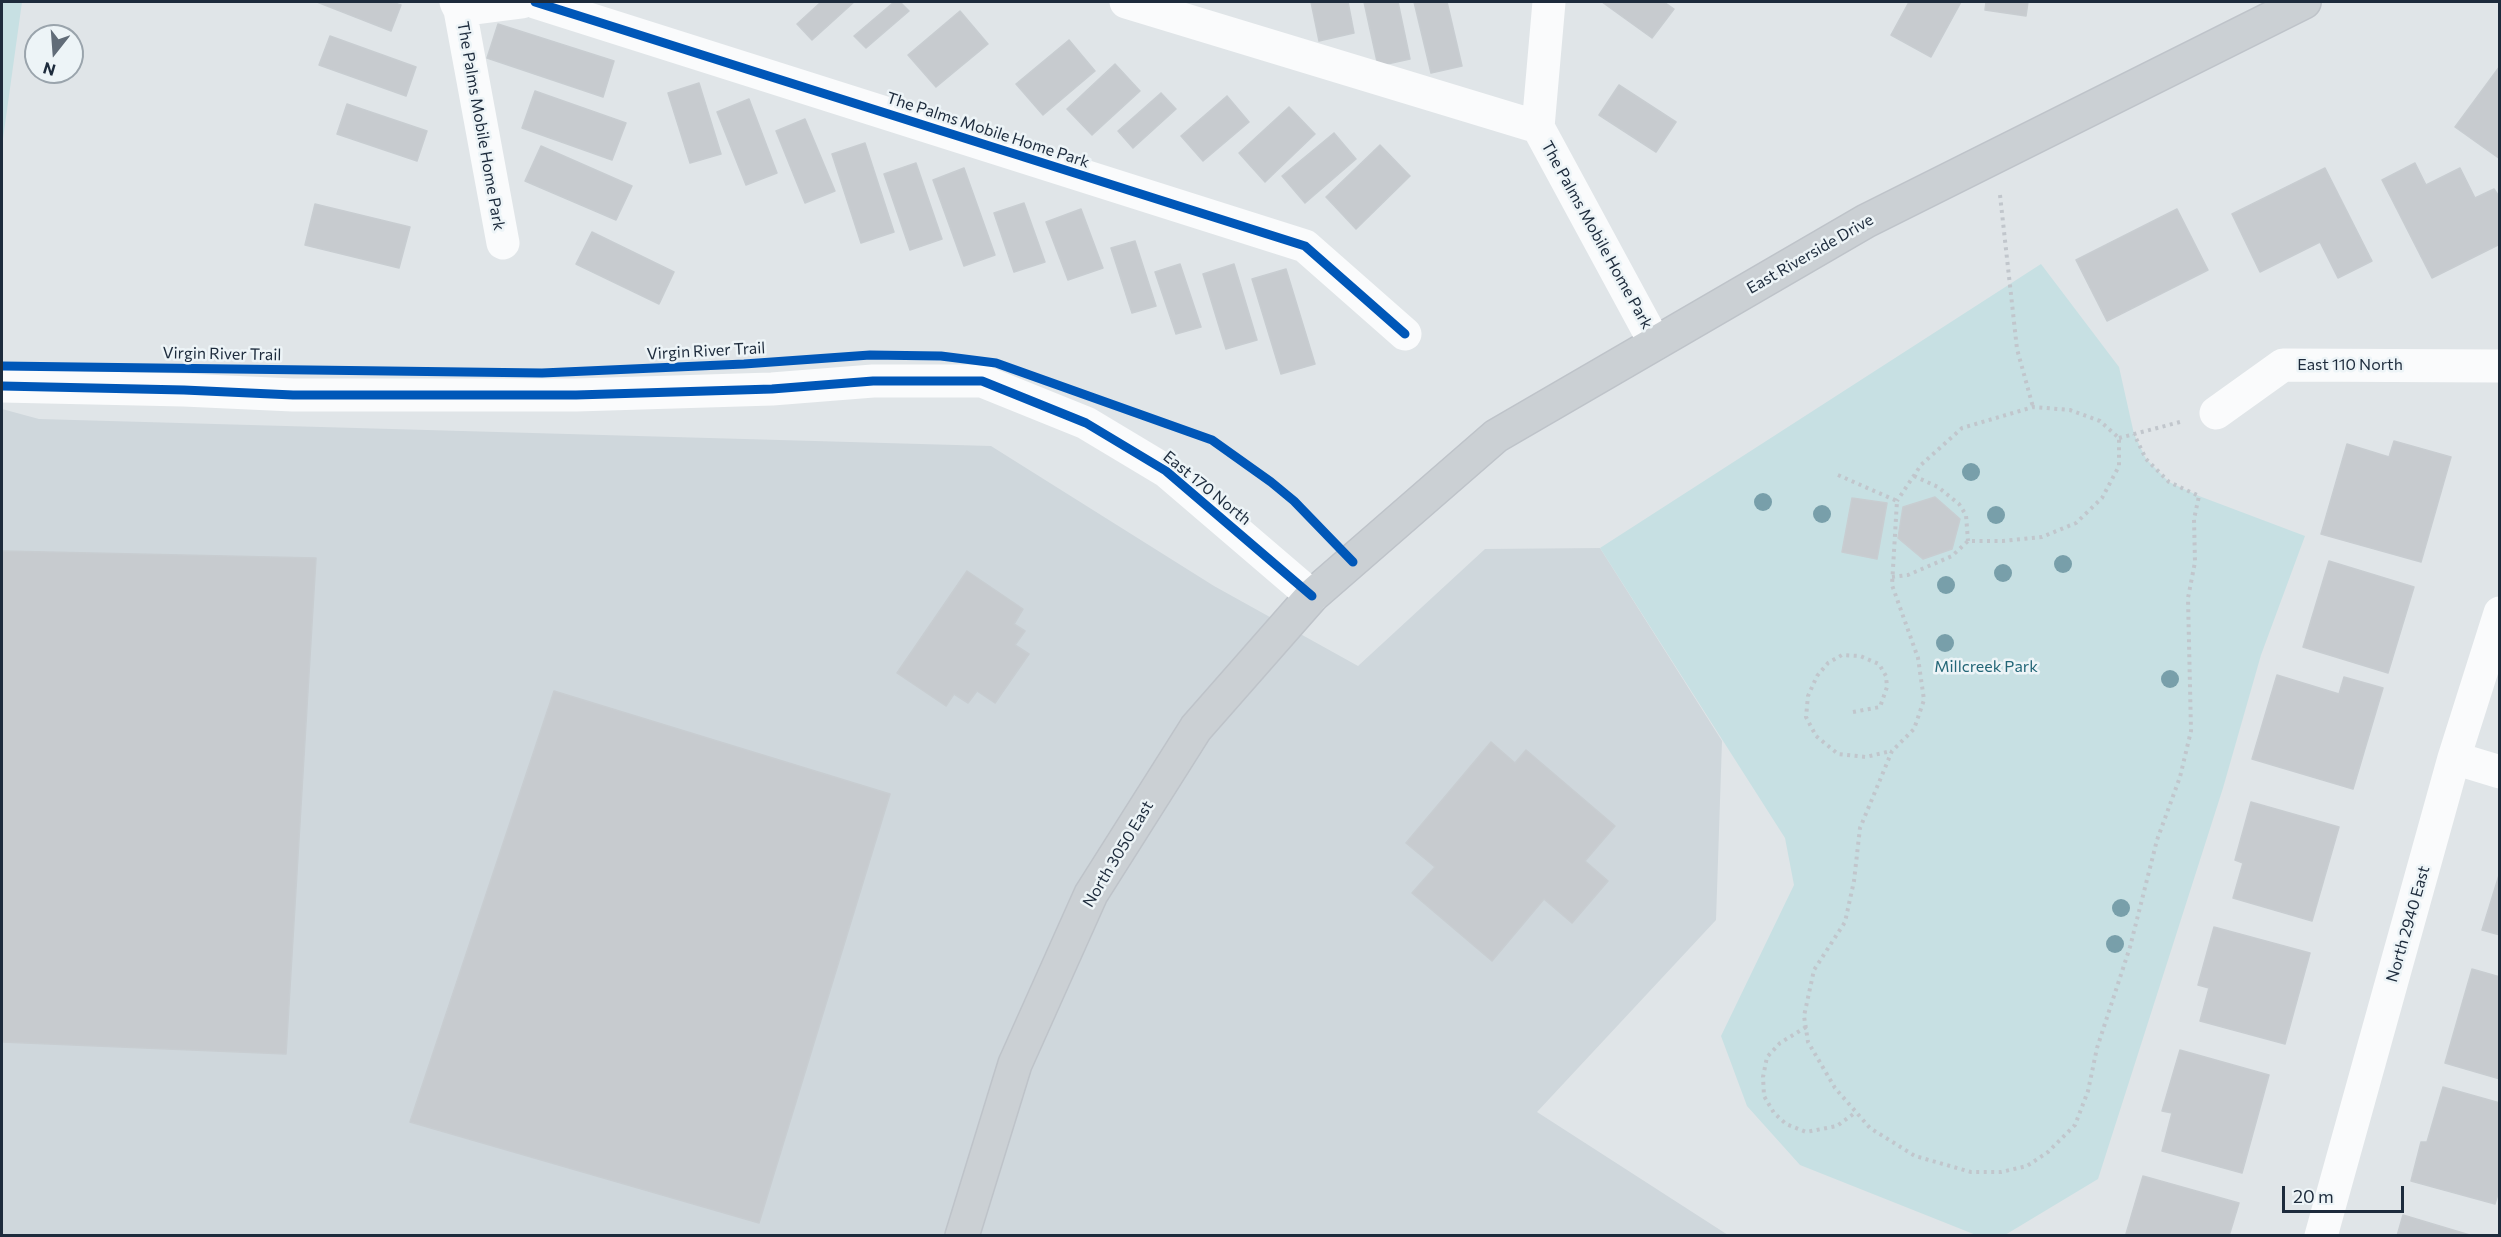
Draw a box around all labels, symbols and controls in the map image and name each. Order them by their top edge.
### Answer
street label: The Palms Mobile Home Park [453,20,509,232]
north arrow [24,24,84,84]
text: N [41,59,58,81]
street label: The Palms Mobile Home Park [884,88,1092,172]
street label: The Palms Mobile Home Park [1537,138,1657,332]
street label: East Riverside Drive [1743,210,1877,298]
street label: Virgin River Trail [646,338,766,364]
street label: Virgin River Trail [162,343,282,365]
street label: East 110 North [2297,355,2403,375]
street label: East 170 North [1159,447,1255,529]
park label: Millcreek Park [1934,657,2038,677]
street label: North 3050 East [1079,797,1157,911]
street label: North 2940 East [2382,864,2434,984]
scale bar [2285,1174,2406,1212]
text: 20 m [2293,1185,2334,1207]

